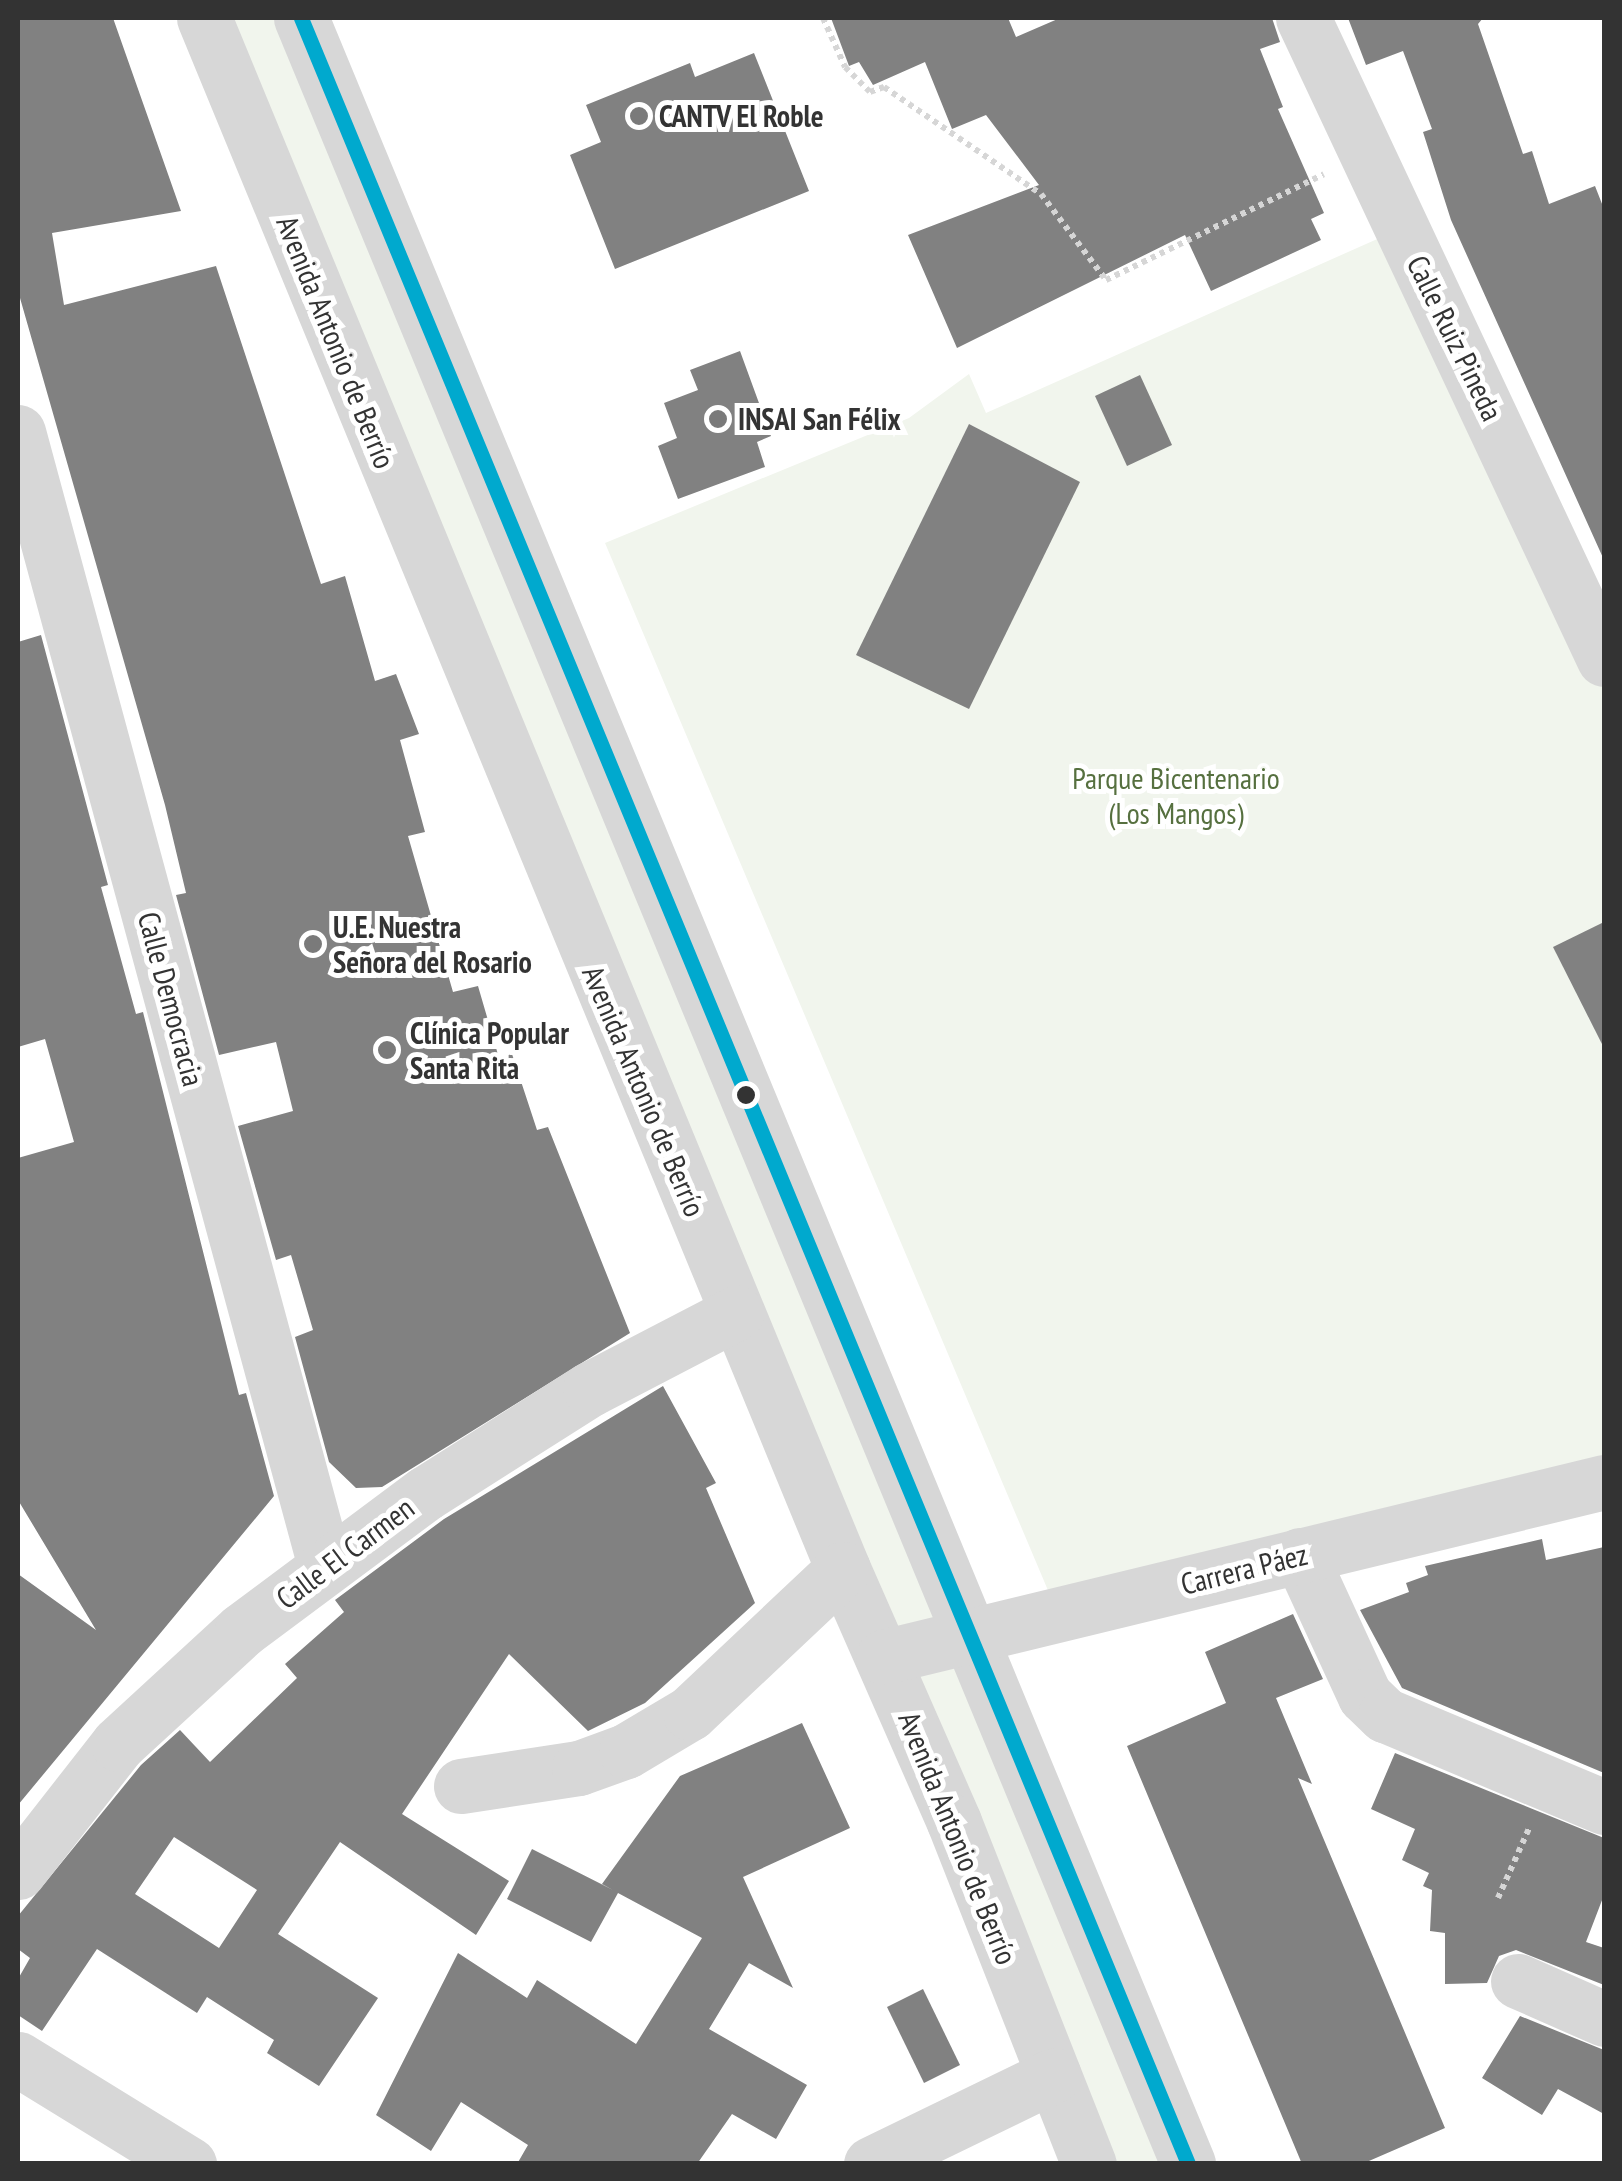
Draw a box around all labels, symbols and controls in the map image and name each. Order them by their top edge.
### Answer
place label: CANTV El Roble [659,98,824,134]
marker: CANTV El Roble [628,105,650,127]
street label: Avenida Antonio de Berrío [269,210,403,474]
street label: Calle Ruiz Pineda [1399,249,1511,427]
place label: INSAI San Félix [738,401,901,437]
marker: INSAI San Félix [707,408,729,430]
park label: Parque Bicentenario (Los Mangos) [1072,760,1280,830]
street label: Calle Democracia [130,908,212,1090]
place label: U.E. Nuestra Señora del Rosario [333,909,532,980]
marker: U.E. Nuestra Señora del Rosario [302,933,324,955]
street label: Avenida Antonio de Berrío [575,960,713,1222]
place label: Clínica Popular Santa Rita [410,1015,569,1086]
marker: Clínica Popular Santa Rita [374,1037,400,1063]
unlabelled marker [736,1085,756,1105]
street label: Calle El Carmen [269,1490,421,1616]
street label: Carrera Páez [1177,1536,1311,1602]
street label: Avenida Antonio de Berrío [891,1706,1025,1970]

